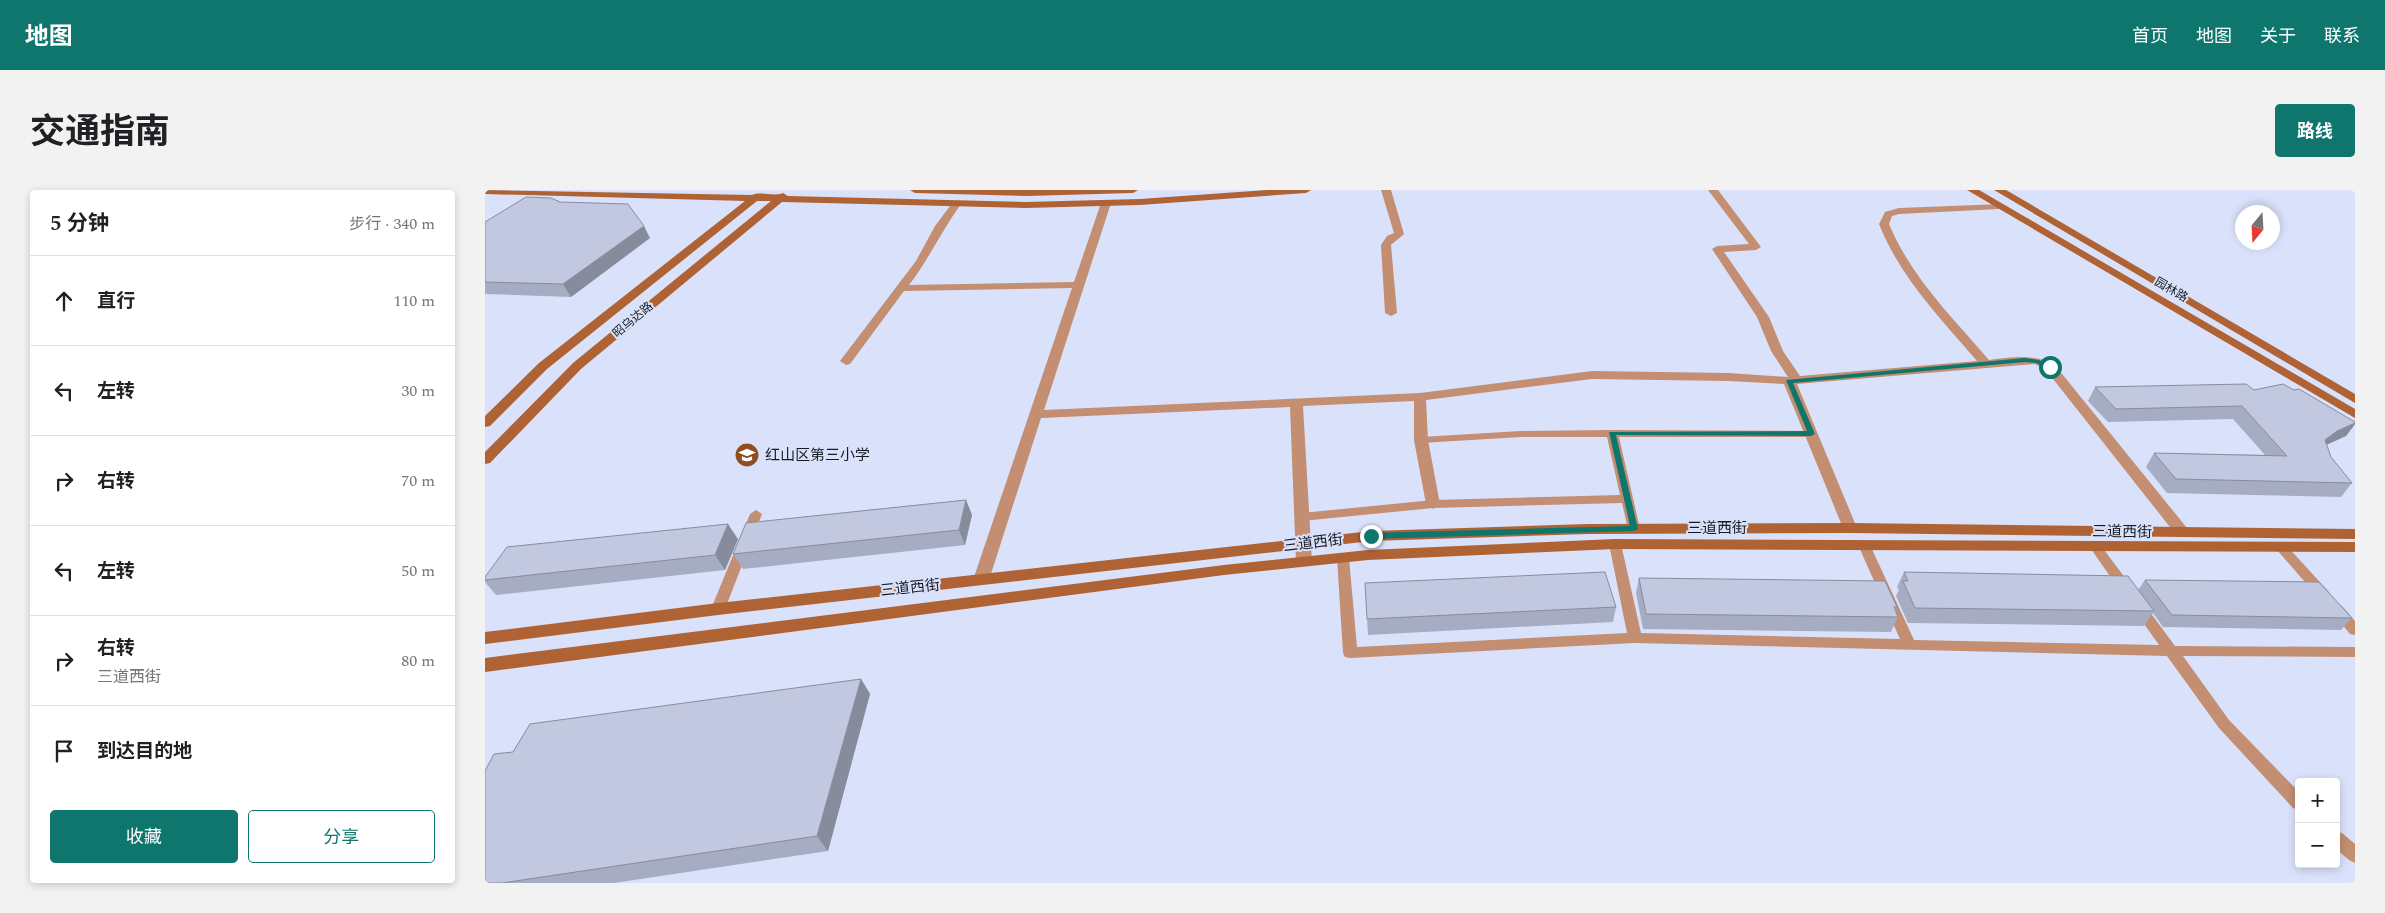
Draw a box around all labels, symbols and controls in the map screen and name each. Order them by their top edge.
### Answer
text: 地图 [25,19,73,55]
text: 首页 [2132,23,2168,50]
text: 地图 [2196,23,2232,50]
text: 关于 [2260,23,2296,50]
text: 联系 [2324,23,2360,50]
button: 路线 [2275,104,2355,157]
text: 交通指南 [30,106,170,159]
north arrow [2235,205,2280,250]
text: 5 分钟 [50,208,109,240]
text: 步行 · 340 m [349,212,435,236]
street label: 园林路 [2151,273,2191,307]
icon: ahead [50,287,78,315]
text: 直行 [97,287,135,316]
text: 110 m [393,289,435,313]
street label: 昭乌达路 [609,297,657,343]
route start [2039,356,2062,379]
icon: left [50,377,78,405]
text: 左转 [97,377,135,406]
text: 30 m [401,379,435,403]
school or university icon: 红山区第三小学 [734,442,760,468]
place label: 红山区第三小学 [765,444,870,467]
icon: right [50,467,78,495]
text: 右转 [97,467,135,496]
text: 70 m [401,469,435,493]
street label: 三道西街 [1687,517,1747,540]
street label: 三道西街 [2092,520,2152,544]
route end [1360,525,1383,548]
street label: 三道西街 [1282,528,1344,558]
icon: left [50,557,78,585]
text: 左转 [97,557,135,586]
text: 50 m [401,559,435,583]
street label: 三道西街 [879,573,941,603]
text: 右转 [97,634,135,663]
icon: right [50,647,78,675]
text: 80 m [401,649,435,673]
text: 三道西街 [97,665,161,689]
icon: arrive [50,737,78,765]
text: 到达目的地 [97,737,192,766]
map controls [2295,778,2340,868]
button: + [2295,778,2340,823]
button: 收藏 [50,810,238,863]
button: 分享 [248,810,435,863]
button: − [2295,823,2340,868]

